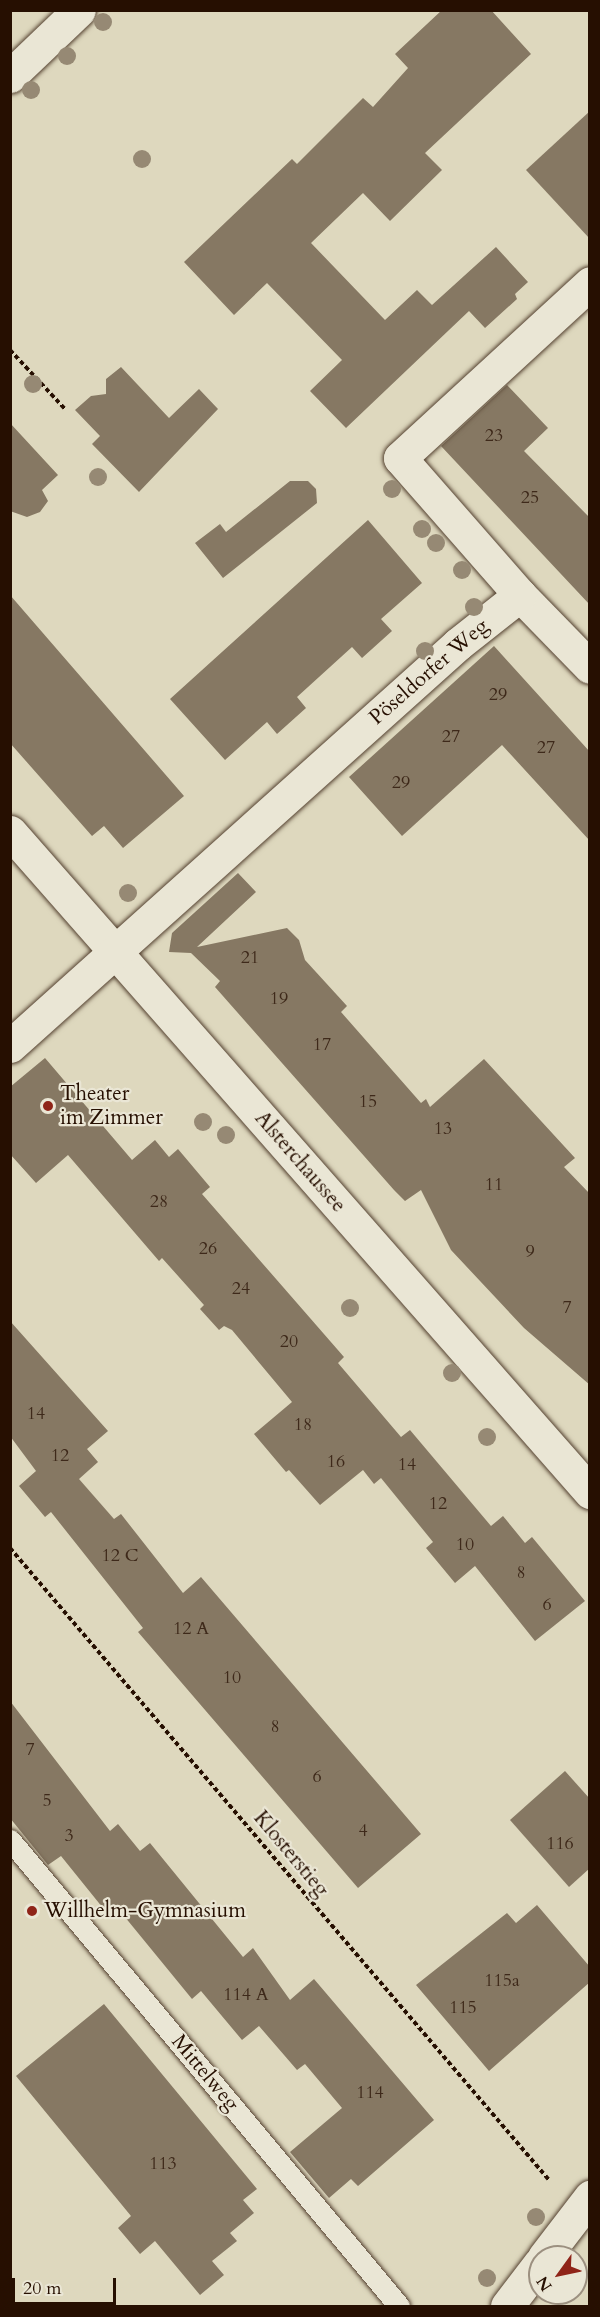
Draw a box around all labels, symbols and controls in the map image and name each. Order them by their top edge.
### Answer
house number: 23 [485,425,503,447]
house number: 25 [521,487,539,509]
street label: Pöseldorfer Weg [364,613,494,731]
house number: 29 [489,684,507,706]
house number: 27 [442,726,460,748]
house number: 27 [537,737,555,759]
house number: 29 [392,772,410,794]
house number: 21 [241,947,259,969]
house number: 19 [270,988,288,1010]
house number: 17 [313,1034,331,1056]
place label: Theater im Zimmer [60,1081,163,1131]
house number: 15 [359,1091,377,1113]
marker: Theater im Zimmer [41,1099,55,1113]
street label: Alsterchaussee [249,1106,351,1218]
house number: 13 [434,1118,452,1140]
house number: 11 [485,1174,503,1196]
house number: 28 [150,1191,168,1213]
house number: 26 [199,1238,217,1260]
house number: 9 [525,1241,535,1263]
house number: 24 [232,1278,250,1300]
house number: 7 [562,1297,572,1319]
house number: 20 [280,1331,298,1353]
house number: 14 [27,1403,45,1425]
house number: 18 [294,1414,312,1436]
house number: 12 [51,1445,69,1467]
house number: 16 [327,1451,345,1473]
house number: 14 [398,1454,416,1476]
house number: 12 [429,1493,447,1515]
house number: 10 [456,1534,474,1556]
house number: 12 C [101,1545,139,1567]
house number: 8 [516,1562,526,1584]
house number: 6 [542,1594,552,1616]
house number: 12 A [173,1618,209,1640]
house number: 10 [223,1667,241,1689]
house number: 8 [270,1716,280,1738]
house number: 7 [25,1739,35,1761]
house number: 6 [312,1766,322,1788]
house number: 5 [42,1790,52,1812]
street label: Klosterstieg [248,1806,334,1902]
house number: 4 [358,1820,368,1842]
house number: 3 [64,1825,74,1847]
house number: 116 [546,1833,574,1855]
place label: Willhelm-Gymnasium [44,1898,246,1924]
marker: Willhelm-Gymnasium [25,1904,39,1918]
house number: 115a [484,1970,520,1992]
house number: 114 A [223,1984,269,2006]
house number: 115 [449,1997,477,2019]
street label: Mittelweg [166,2030,244,2116]
house number: 114 [356,2082,384,2104]
house number: 113 [149,2153,177,2175]
north arrow [528,2245,588,2305]
scale bar [15,2266,118,2304]
text: N [532,2272,558,2296]
text: 20 m [23,2276,62,2301]

